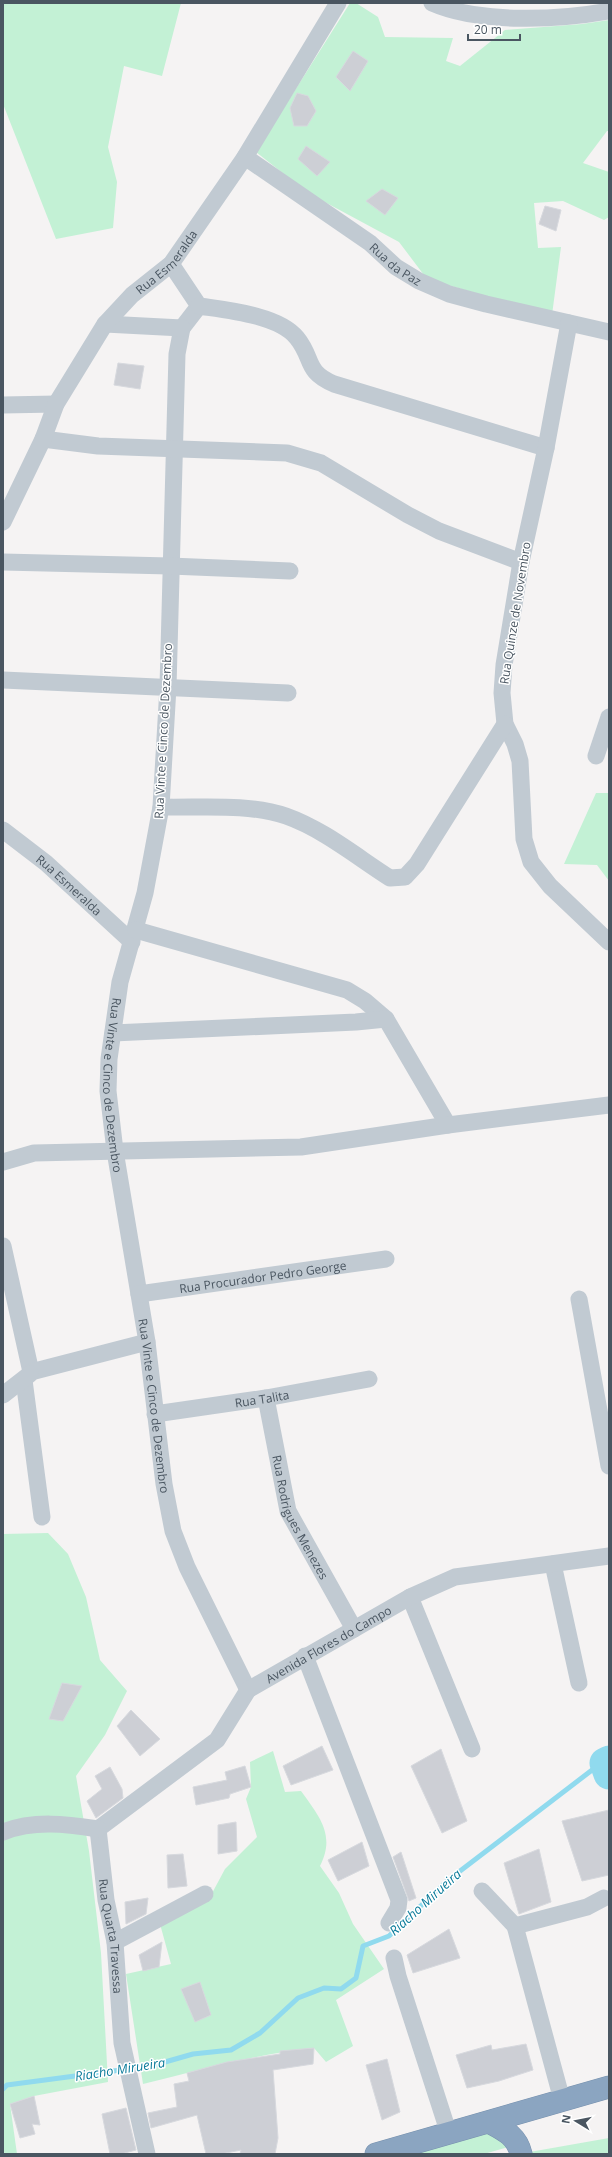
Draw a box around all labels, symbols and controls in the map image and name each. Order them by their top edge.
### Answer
scale bar [468,16,520,42]
text: 20 m [474,21,502,38]
street label: Rua Esmeralda [132,226,201,298]
street label: Rua da Paz [366,239,425,289]
street label: Rua Quinze de Novembro [495,541,535,685]
street label: Rua Vinte e Cinco de Dezembro [150,643,176,819]
street label: Rua Esmeralda [33,850,106,919]
street label: Rua Vinte e Cinco de Dezembro [99,997,127,1174]
street label: Rua Procurador Pedro George [178,1256,348,1297]
street label: Rua Vinte e Cinco de Dezembro [135,1317,174,1494]
street label: Rua Talita [234,1385,290,1411]
street label: Rua Rodrigues Menezes [269,1453,333,1582]
street label: Avenida Flores do Campo [262,1601,394,1687]
water label: Riacho Mirueira [385,1864,465,1939]
street label: Rua Quarta Travessa [95,1878,127,1994]
water label: Riacho Mirueira [74,2053,167,2085]
north arrow [556,2101,596,2141]
text: N [557,2113,574,2125]

